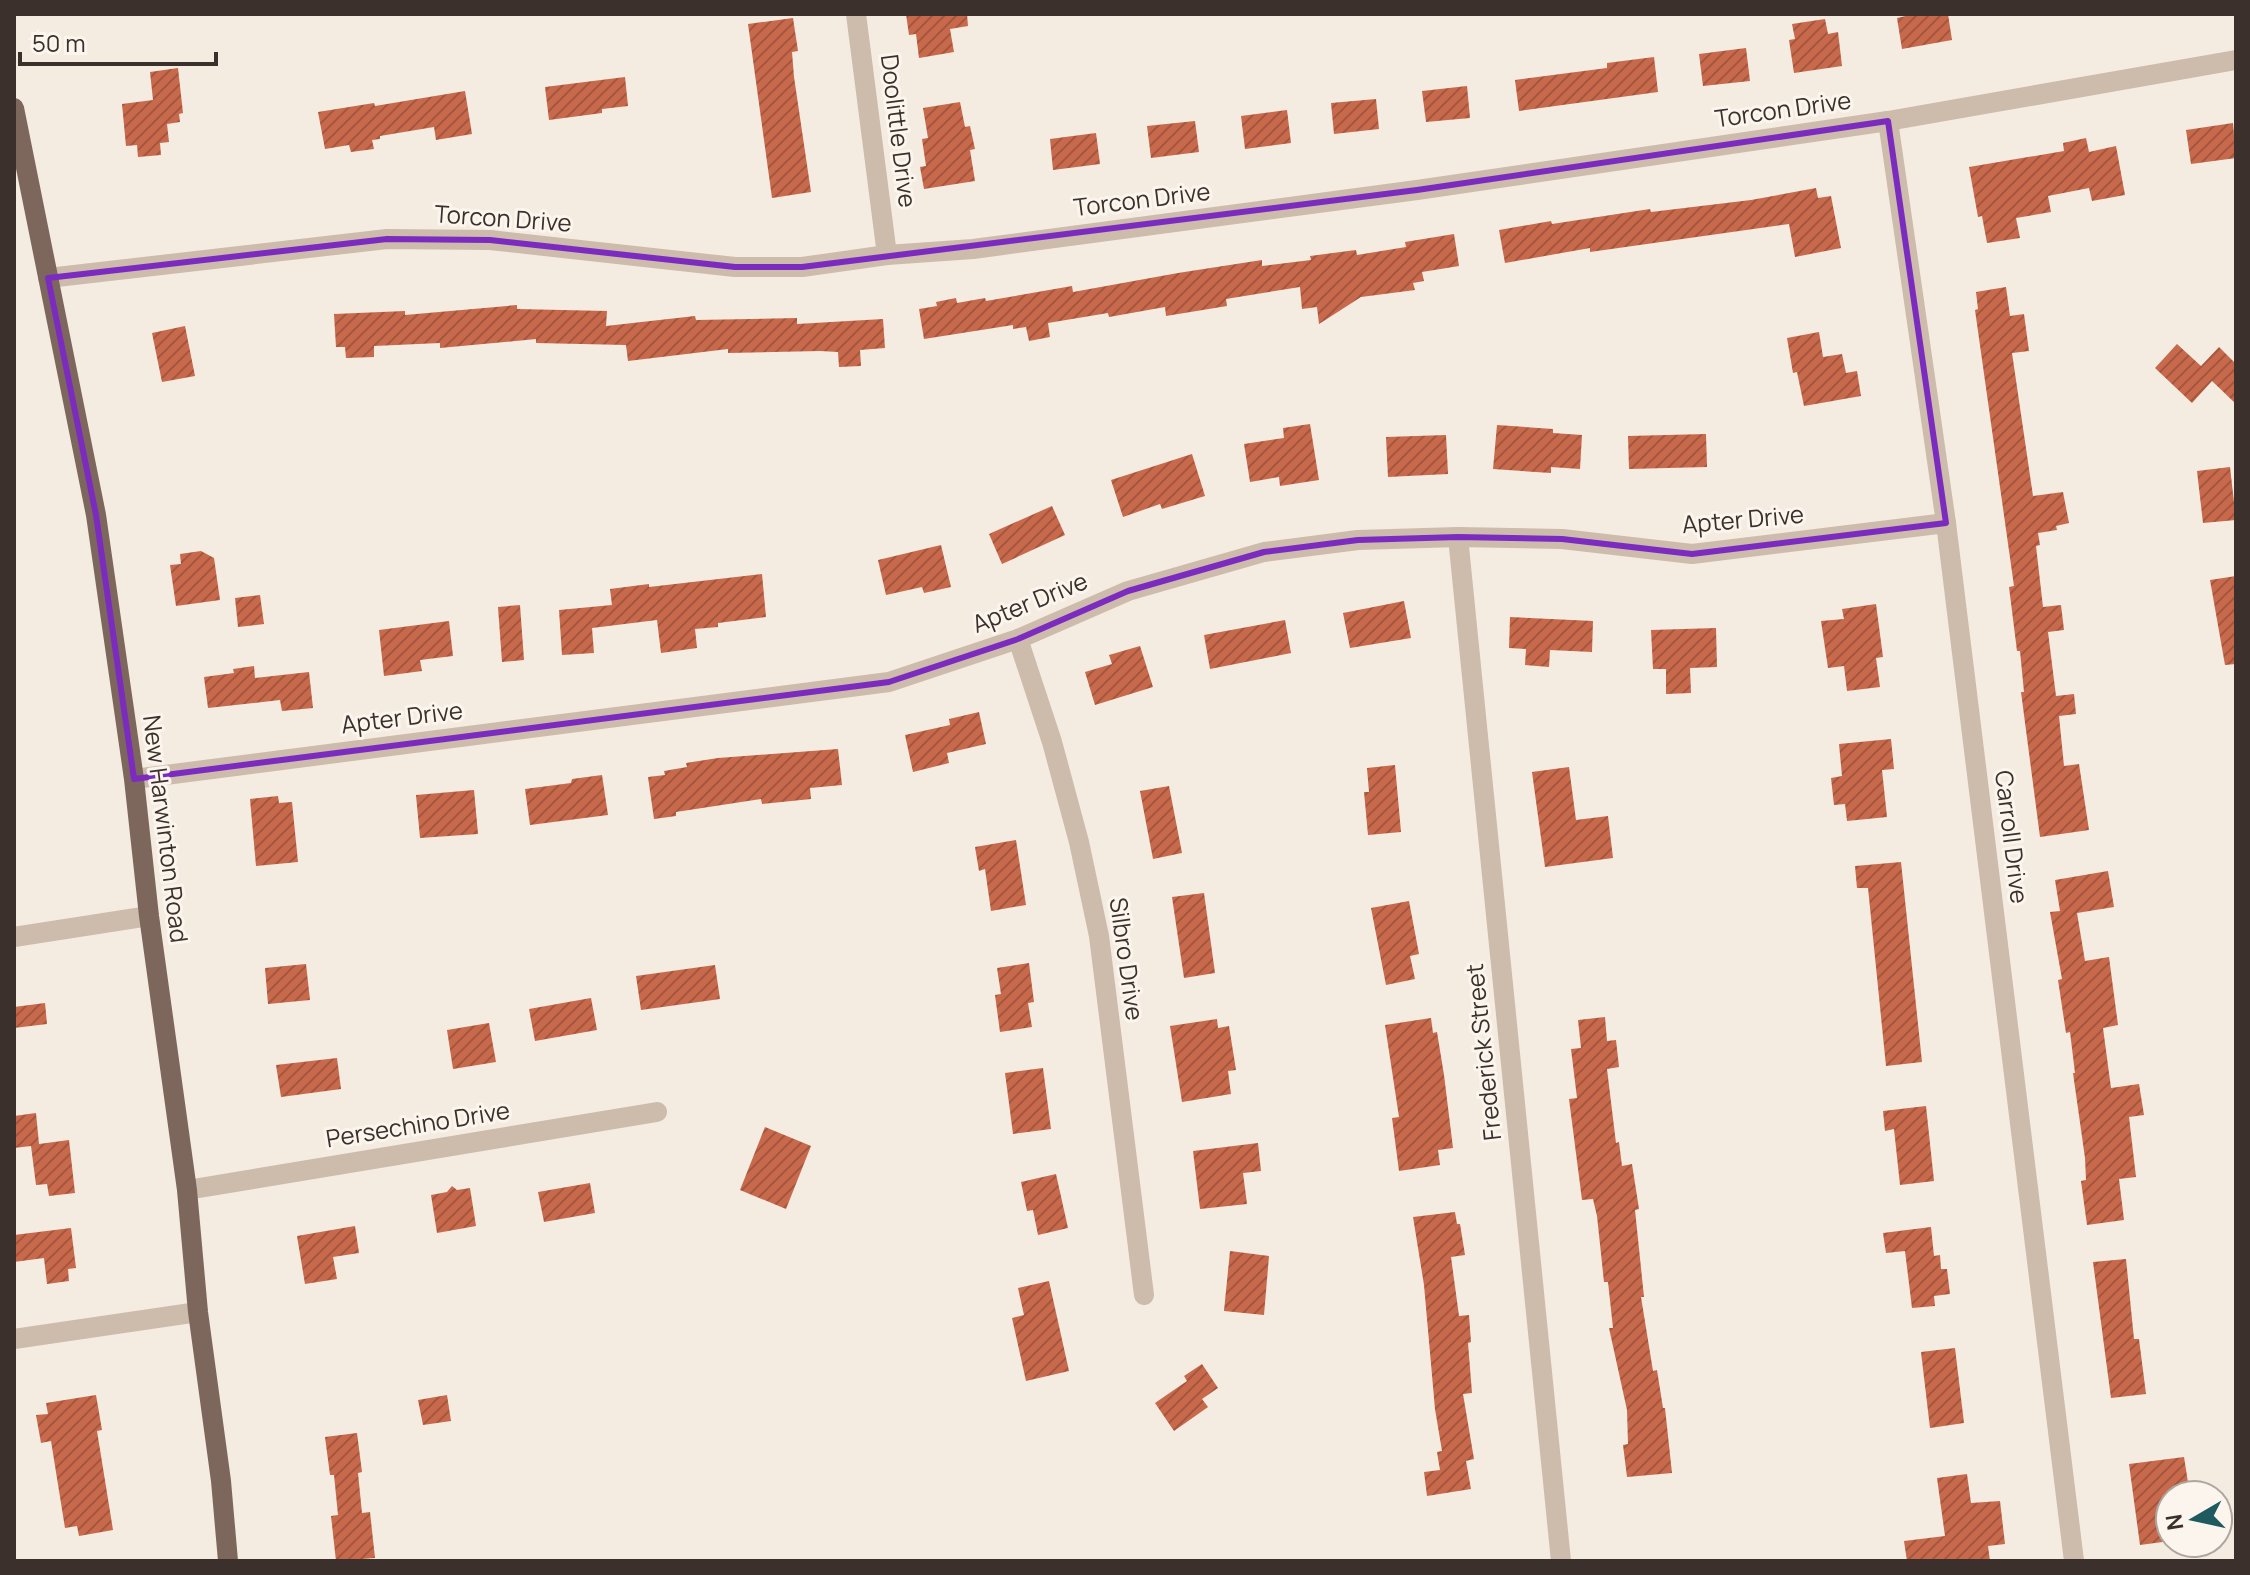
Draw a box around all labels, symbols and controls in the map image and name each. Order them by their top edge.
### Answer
scale bar [20,16,216,66]
text: 50 m [32,26,86,59]
street label: Doolittle Drive [874,52,925,209]
street label: Torcon Drive [1713,83,1853,134]
street label: Torcon Drive [1072,174,1212,223]
street label: Torcon Drive [433,196,573,239]
street label: Apter Drive [1681,497,1805,540]
street label: Apter Drive [967,563,1092,640]
street label: Apter Drive [339,693,464,740]
street label: New Harwinton Road [136,713,197,945]
street label: Carroll Drive [1988,768,2037,905]
street label: Silbro Drive [1103,895,1152,1022]
street label: Frederick Street [1457,962,1508,1142]
street label: Persechino Drive [323,1093,512,1154]
north arrow [2154,1479,2234,1559]
text: N [2158,1512,2190,1532]

